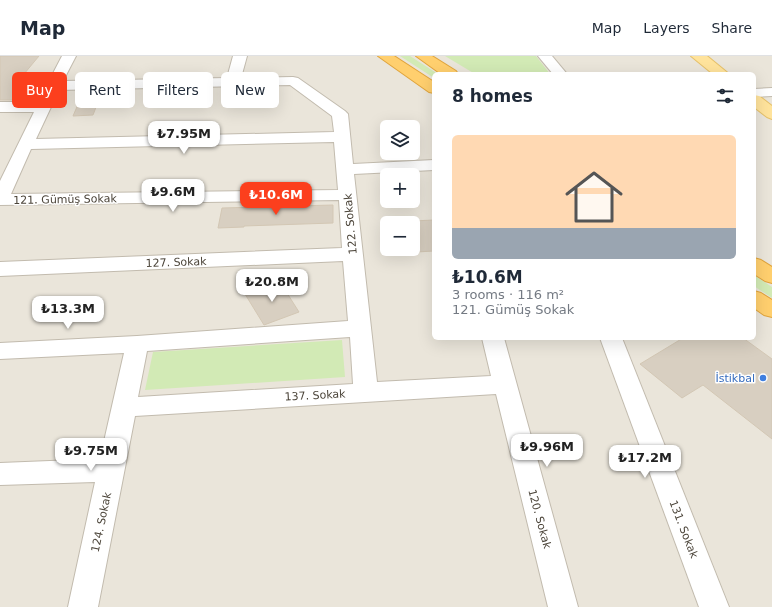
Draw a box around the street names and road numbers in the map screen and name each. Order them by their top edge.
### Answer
street label: 121. Gümüş Sokak [13,192,117,207]
street label: 122. Sokak [341,192,360,255]
street label: 127. Sokak [145,255,207,270]
street label: 137. Sokak [284,387,346,404]
street label: 120. Sokak [525,488,554,551]
street label: 124. Sokak [89,490,114,553]
street label: 131. Sokak [667,498,701,561]

